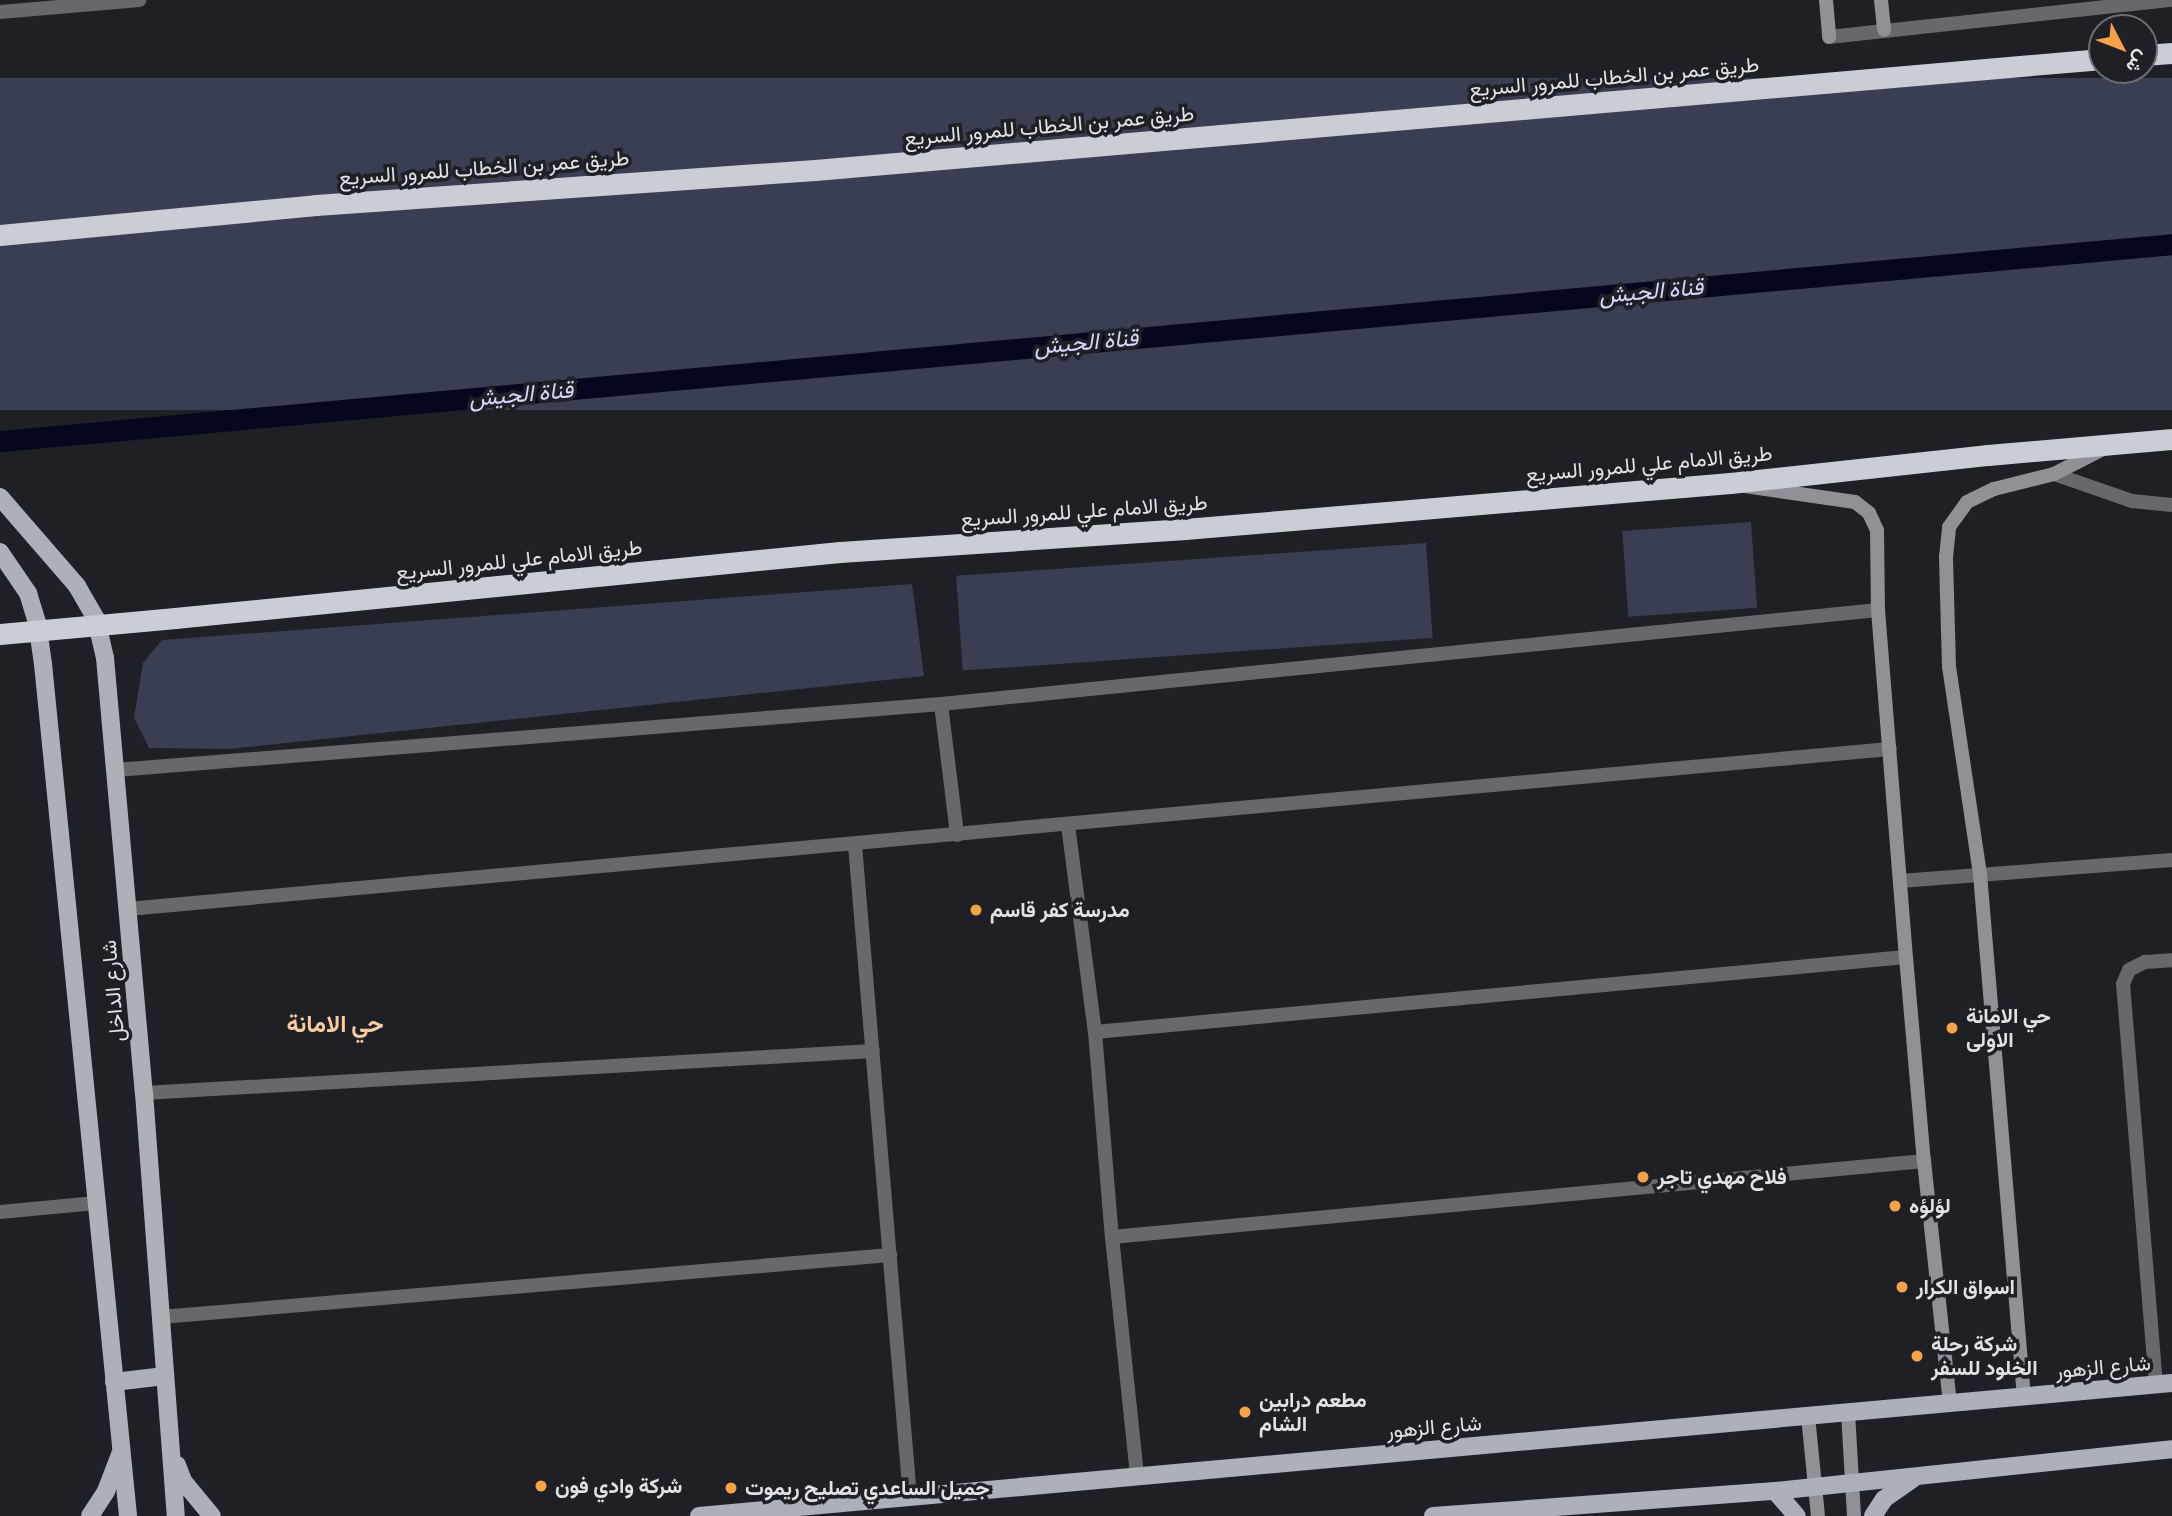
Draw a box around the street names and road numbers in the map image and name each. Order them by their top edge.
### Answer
street label: طريق عمر بن الخطاب للمرور السريع [1468,52,1760,102]
street label: طريق عمر بن الخطاب للمرور السريع [903,101,1195,151]
street label: طريق عمر بن الخطاب للمرور السريع [338,145,630,191]
street label: طريق الامام علي للمرور السريع [1525,441,1773,487]
street label: طريق الامام علي للمرور السريع [960,490,1208,532]
street label: طريق الامام علي للمرور السريع [395,535,643,585]
street label: شارع الداخل [96,939,130,1043]
street label: شارع الزهور [2054,1350,2152,1384]
street label: شارع الزهور [1385,1410,1483,1444]

